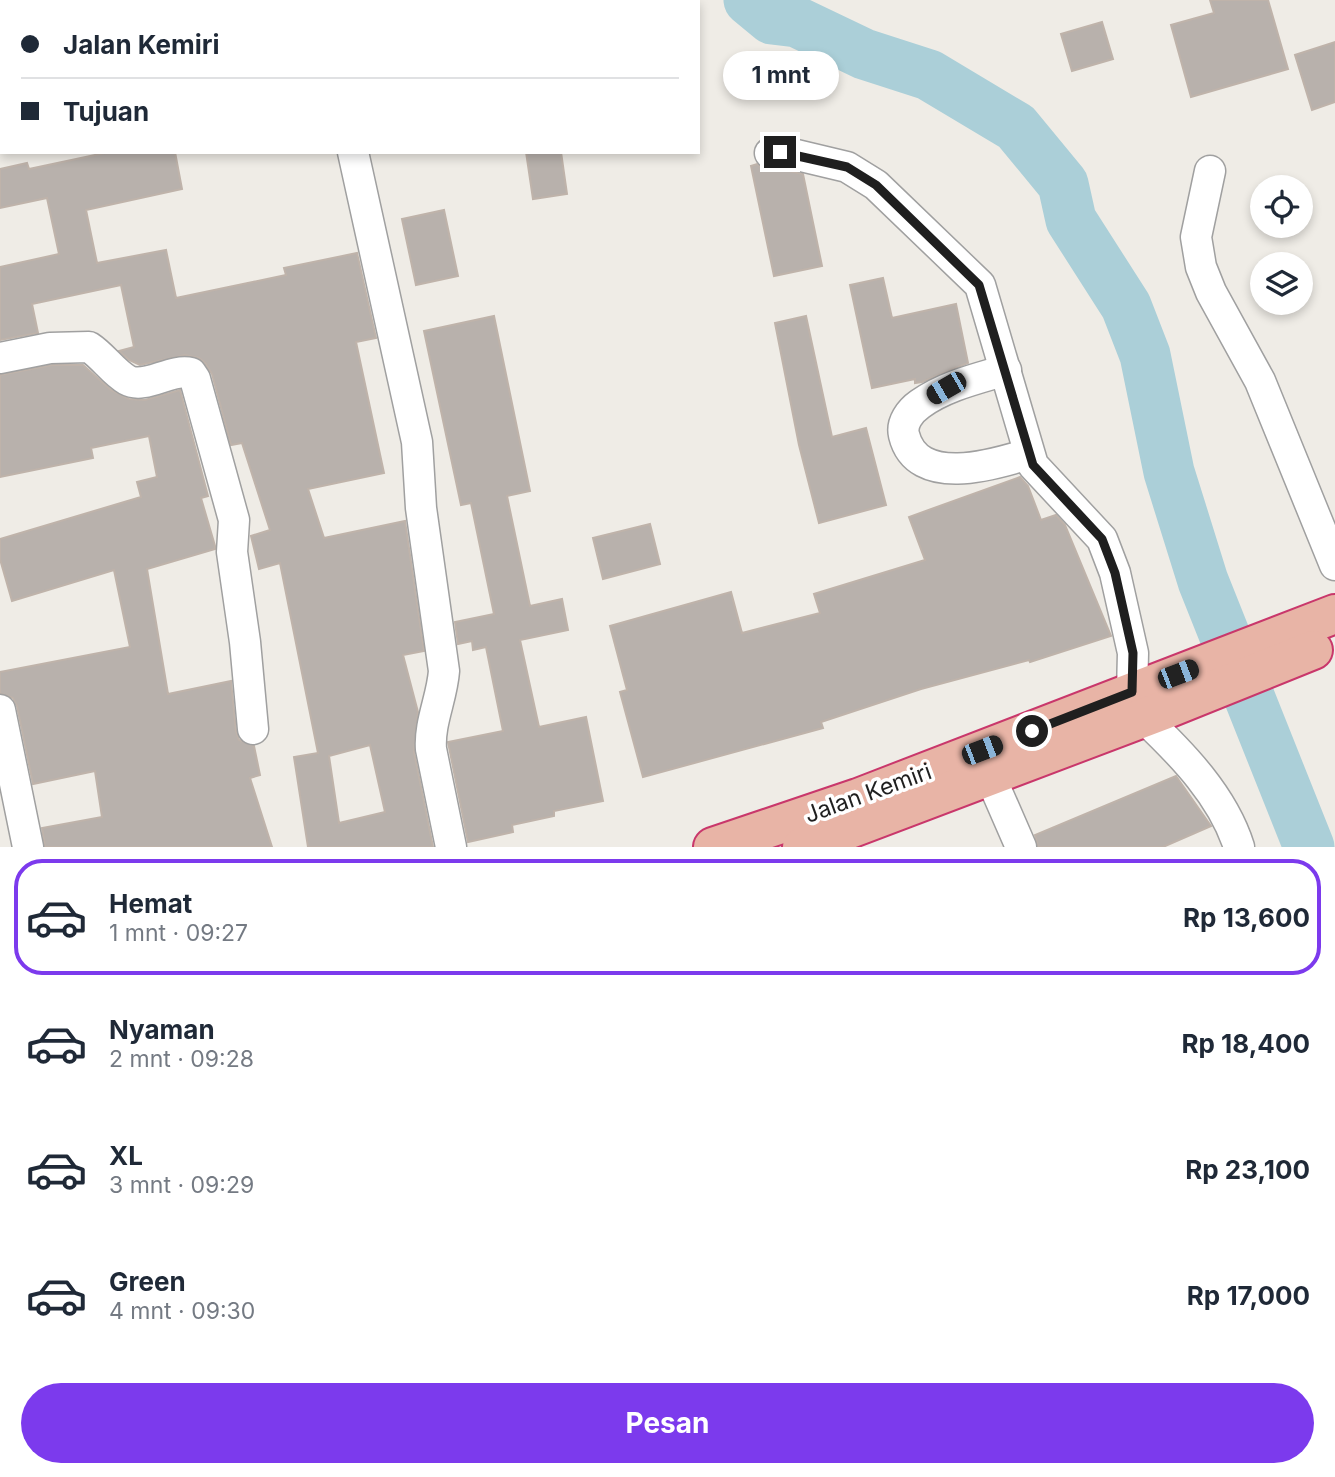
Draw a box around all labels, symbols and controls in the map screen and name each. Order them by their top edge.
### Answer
text: Jalan Kemiri [63,29,220,60]
callout: 1 mnt [722,51,838,100]
text: 1 mnt [751,61,811,89]
text: Tujuan [63,96,149,127]
route end [764,136,796,168]
map controls [1250,175,1313,315]
button: locate [1250,175,1313,238]
button: layers [1250,252,1313,315]
car [923,368,970,408]
car [1155,657,1202,691]
route start [1016,715,1048,747]
car [959,733,1006,767]
street label: Jalan Kemiri [801,757,935,829]
icon: car [25,886,88,949]
text: Hemat [109,888,192,919]
text: Rp 13,600 [1183,902,1310,933]
text: 1 mnt · 09:27 [109,919,248,947]
icon: car [25,1012,88,1075]
text: Nyaman [109,1014,215,1045]
text: Rp 18,400 [1181,1028,1310,1059]
text: 2 mnt · 09:28 [109,1045,254,1073]
icon: car [25,1138,88,1201]
text: XL [109,1140,143,1171]
text: Rp 23,100 [1185,1154,1310,1185]
text: 3 mnt · 09:29 [109,1171,254,1199]
icon: car [25,1264,88,1327]
text: Green [109,1266,186,1297]
text: Rp 17,000 [1187,1280,1310,1311]
text: 4 mnt · 09:30 [109,1297,255,1325]
button: Pesan [21,1383,1314,1463]

